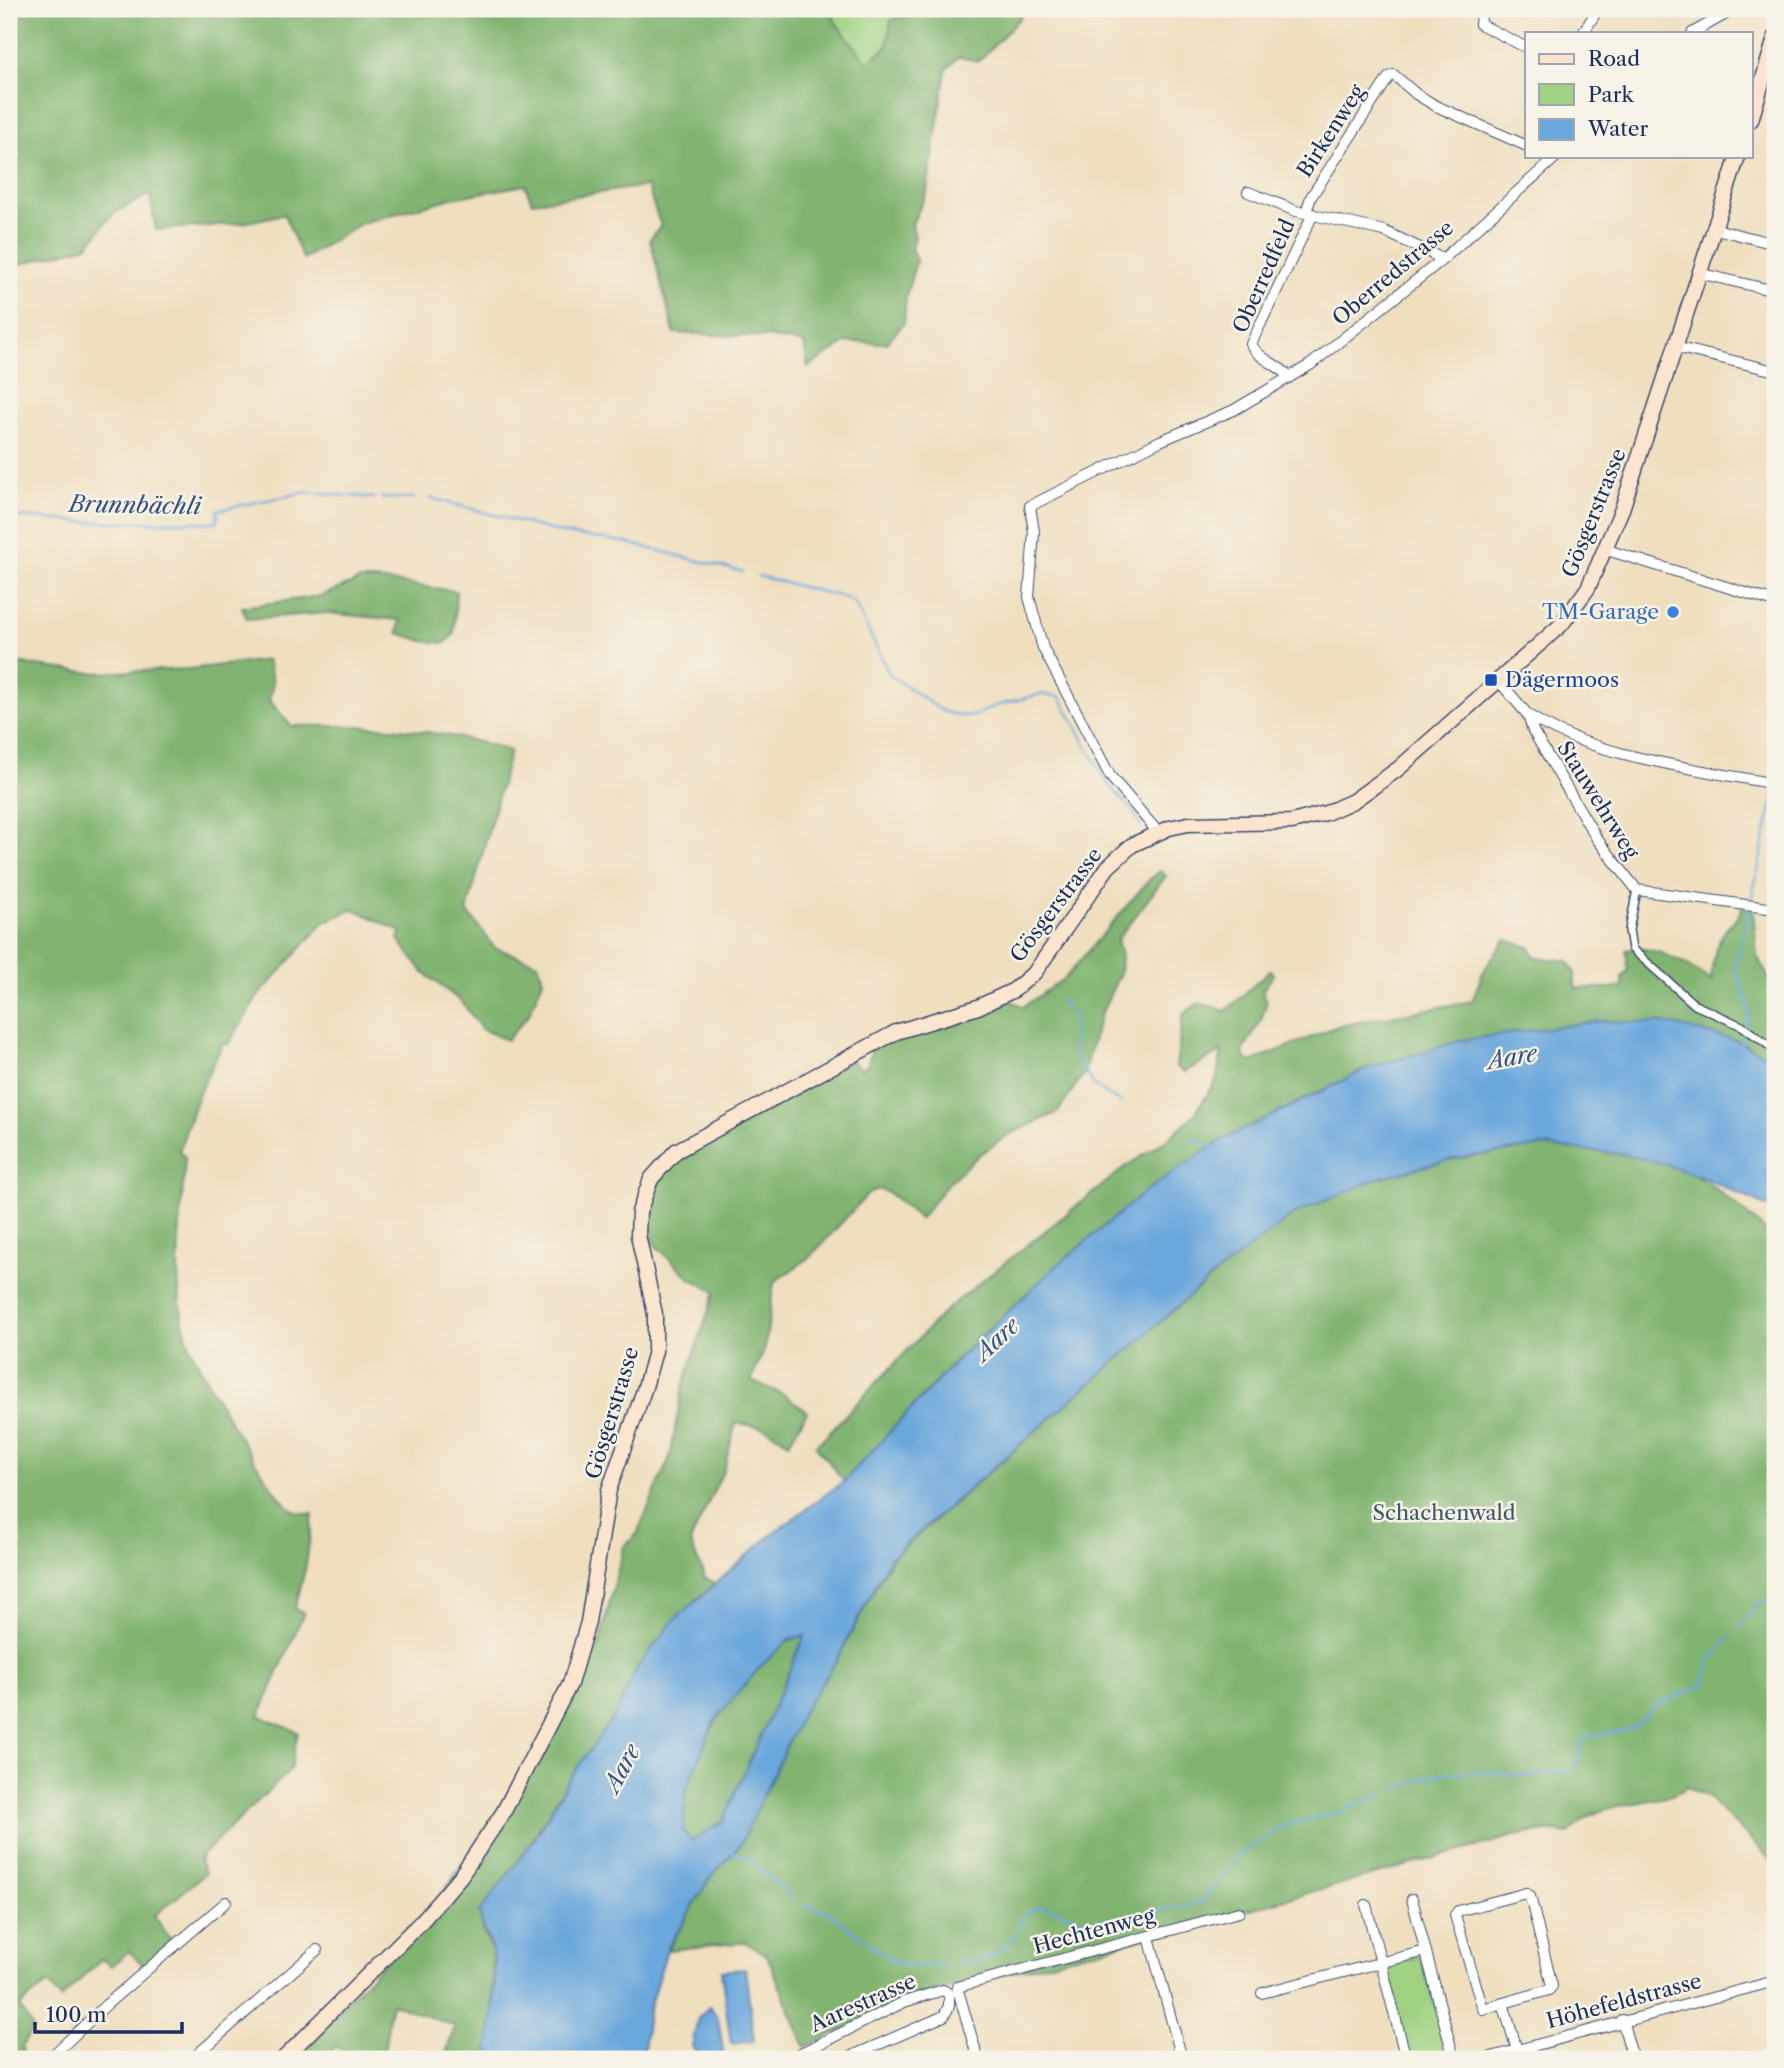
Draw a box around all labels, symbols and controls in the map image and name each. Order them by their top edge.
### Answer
legend [1525,32,1752,158]
text: Road [1588,46,1640,71]
street label: Birkenweg [1291,79,1370,182]
text: Park [1588,82,1634,107]
text: Water [1587,116,1648,141]
street label: Oberredfeld [1227,215,1300,337]
street label: Oberredstrasse [1327,215,1458,330]
street label: Gösgerstrasse [1556,445,1631,581]
water label: Brunnbächli [67,490,203,520]
place label: TM-Garage [1542,599,1659,624]
marker: TM-Garage [1665,604,1681,620]
place label: Dägermoos [1505,667,1619,692]
marker: Dägermoos [1483,672,1499,688]
street label: Stauwehrweg [1552,736,1645,864]
street label: Gösgerstrasse [1004,843,1107,967]
water label: Aare [1482,1039,1540,1076]
water label: Aare [967,1311,1026,1368]
street label: Gösgerstrasse [580,1344,643,1482]
park label: Schachenwald [1372,1500,1516,1525]
water label: Aare [596,1738,647,1799]
street label: Hechtenweg [1030,1902,1158,1959]
street label: Aarestrasse [805,1968,920,2037]
street label: Höhefeldstrasse [1544,1968,1704,2033]
scale bar [35,1991,182,2035]
text: 100 m [46,2002,107,2027]

